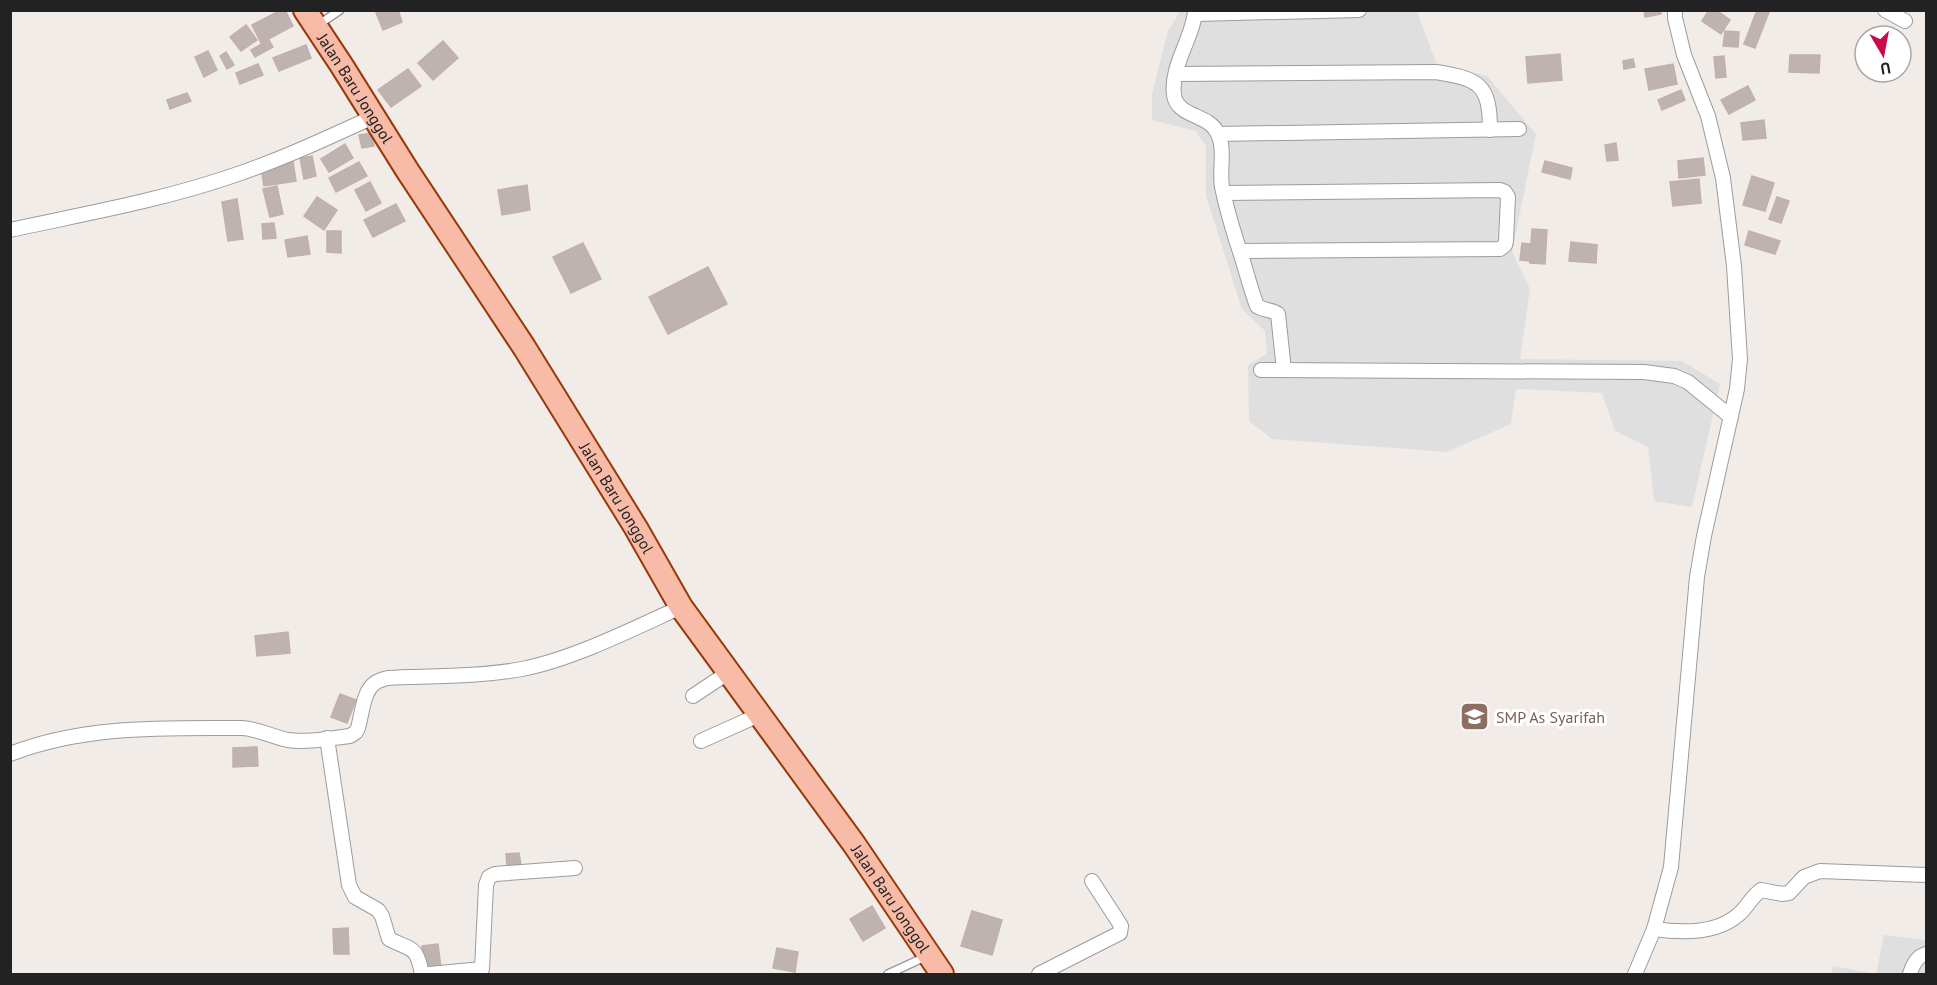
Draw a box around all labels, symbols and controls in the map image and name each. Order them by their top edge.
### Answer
north arrow [1853,24,1913,84]
street label: Jalan Baru Jonggol [313,29,398,147]
text: U [1879,58,1892,79]
street label: Jalan Baru Jonggol [575,438,658,557]
school or university icon: SMP As Syarifah [1459,701,1491,733]
place label: SMP As Syarifah [1496,707,1605,727]
street label: Jalan Baru Jonggol [847,840,935,957]

